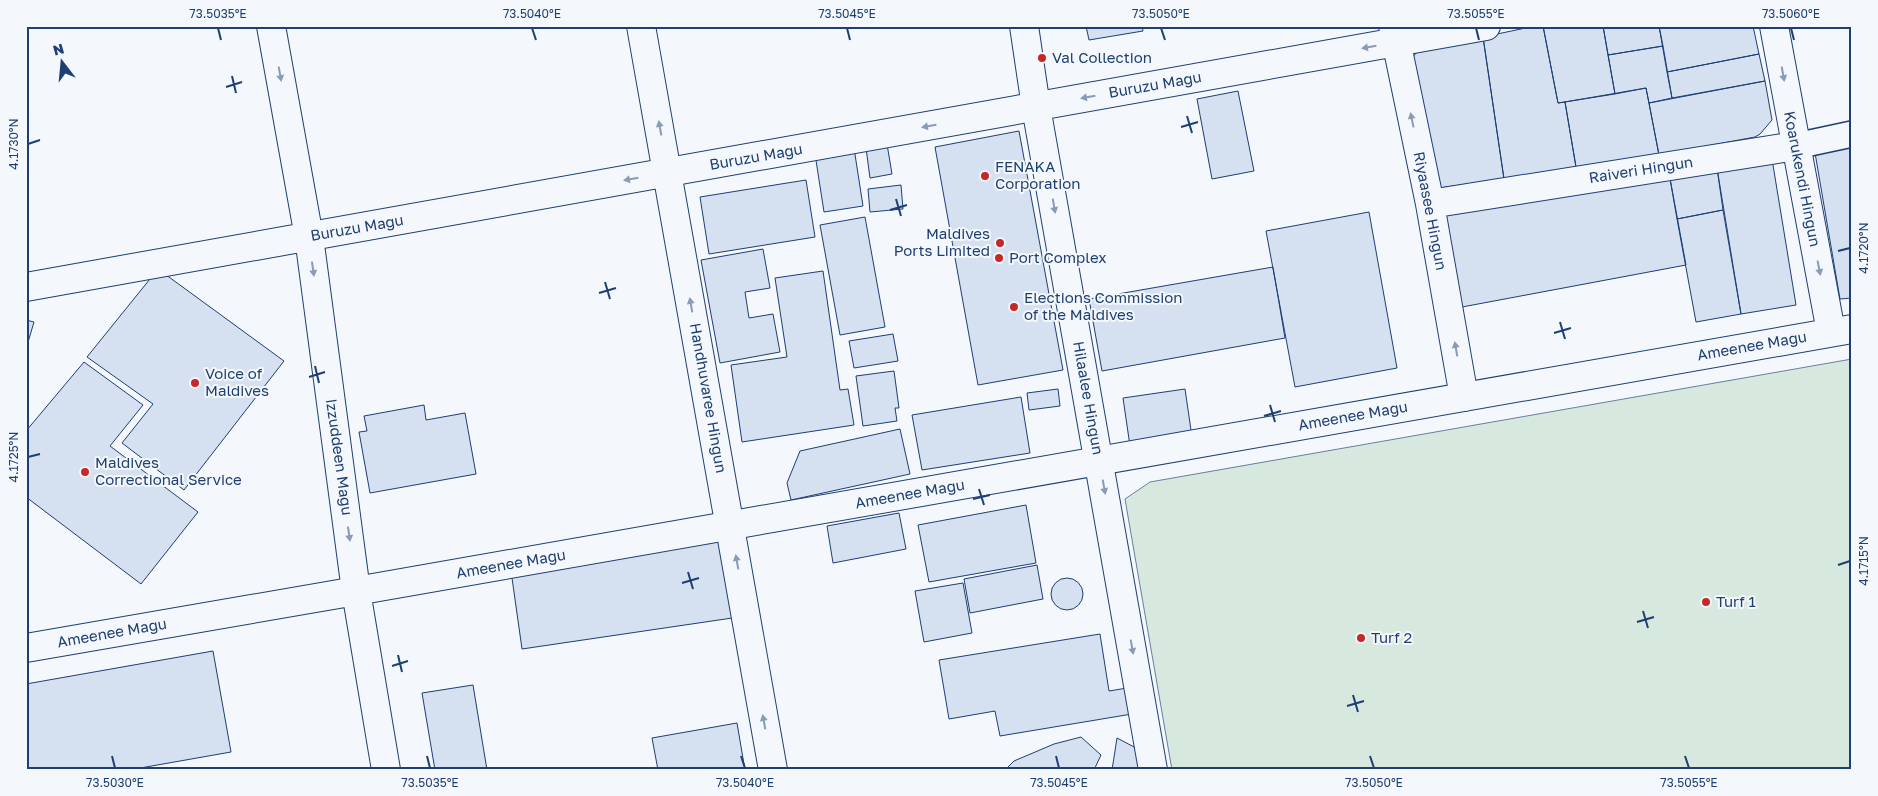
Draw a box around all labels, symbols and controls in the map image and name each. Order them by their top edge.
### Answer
text: 73.5035°E [189,6,247,21]
text: 73.5040°E [503,6,561,21]
text: 73.5045°E [818,6,876,21]
text: 73.5050°E [1132,6,1190,21]
text: 73.5055°E [1447,6,1505,21]
text: 73.5060°E [1762,6,1820,21]
north arrow [38,38,88,88]
text: N [51,39,66,59]
one-way arrow [1361,44,1377,52]
place label: Val Collection [1052,48,1152,66]
marker: Val Collection [1036,52,1048,64]
one-way arrow [276,67,284,83]
street label: Buruzu Magu [1107,67,1203,101]
one-way arrow [1779,67,1787,83]
one-way arrow [1080,94,1096,102]
street label: Koarukendi Hingun [1781,109,1825,248]
one-way arrow [1408,113,1416,128]
text: 4.1730°N [6,118,21,170]
one-way arrow [655,120,663,136]
one-way arrow [920,122,936,130]
street label: Buruzu Magu [708,139,804,173]
street label: Riyaasee Hingun [1411,150,1451,272]
street label: Raiveri Hingun [1588,152,1694,186]
place label: FENAKA Corporation [995,157,1081,192]
marker: FENAKA Corporation [979,170,991,182]
one-way arrow [622,176,638,184]
one-way arrow [1050,199,1058,214]
street label: Buruzu Magu [309,210,405,244]
text: 4.1720°N [1856,222,1871,274]
place label: Maldives Ports Limited [894,224,990,259]
marker: Maldives Ports Limited [994,237,1006,249]
place label: Port Complex [1009,248,1107,266]
marker: Port Complex [993,252,1005,264]
one-way arrow [309,261,317,277]
one-way arrow [1815,261,1823,277]
place label: Elections Commission of the Maldives [1024,288,1183,323]
one-way arrow [687,297,695,313]
marker: Elections Commission of the Maldives [1008,301,1020,313]
street label: Handhuvaree Hingun [687,321,731,474]
street label: Ameenee Magu [1696,327,1808,363]
street label: Hilaalee Hingun [1070,340,1108,456]
one-way arrow [1451,340,1459,356]
place label: Voice of Maldives [205,364,269,399]
marker: Voice of Maldives [189,377,201,389]
street label: Izzuddeen Magu [323,397,357,516]
street label: Ameenee Magu [1297,397,1409,433]
text: 4.1725°N [6,432,21,482]
place label: Maldives Correctional Service [95,453,242,488]
marker: Maldives Correctional Service [79,466,91,478]
street label: Ameenee Magu [854,475,966,511]
one-way arrow [1100,479,1108,495]
one-way arrow [345,526,353,542]
text: 4.1715°N [1856,536,1871,586]
street label: Ameenee Magu [455,545,567,581]
one-way arrow [732,553,740,569]
place label: Turf 1 [1716,592,1756,610]
marker: Turf 1 [1700,596,1712,608]
street label: Ameenee Magu [56,614,168,650]
place label: Turf 2 [1371,628,1412,646]
marker: Turf 2 [1355,632,1367,644]
one-way arrow [1128,639,1136,655]
one-way arrow [760,713,768,729]
text: 73.5030°E [86,775,144,790]
text: 73.5035°E [401,775,459,790]
text: 73.5040°E [716,775,774,790]
text: 73.5045°E [1030,775,1088,790]
text: 73.5050°E [1345,775,1403,790]
text: 73.5055°E [1660,775,1718,790]

